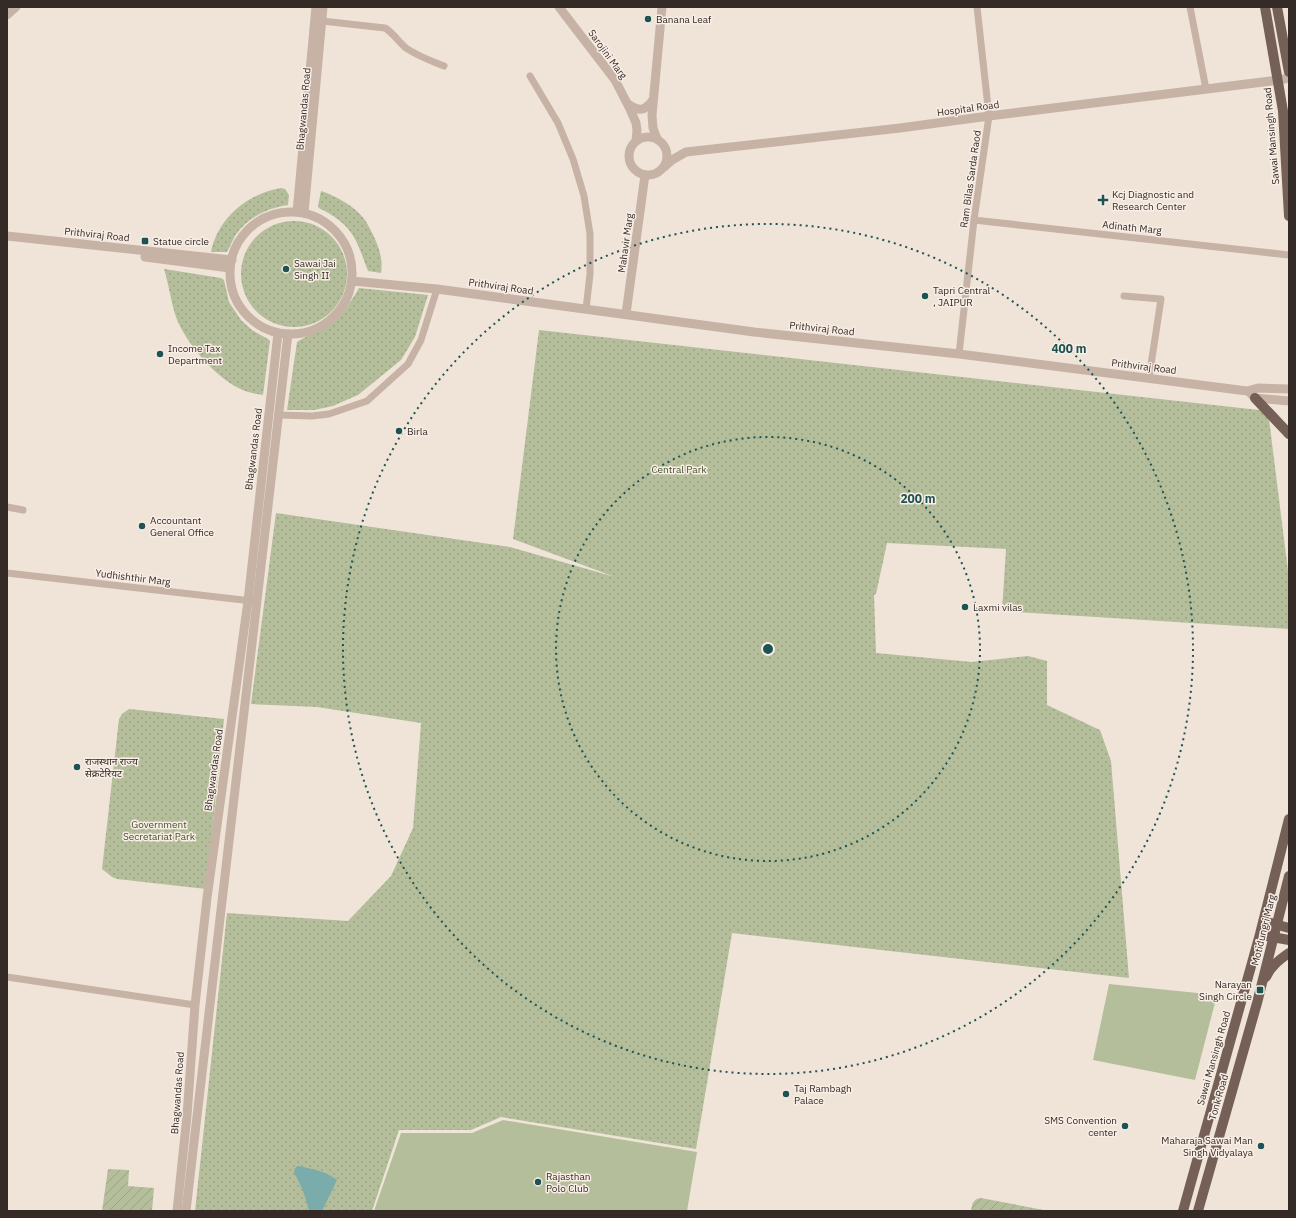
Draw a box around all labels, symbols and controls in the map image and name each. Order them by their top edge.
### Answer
place label: Banana Leaf [656,13,712,26]
marker: Banana Leaf [643,14,653,24]
street label: Sarojini Marg [585,27,630,82]
street label: Bhagwandas Road [293,67,314,151]
street label: Sawai Mansingh Road [1261,87,1282,185]
street label: Hospital Road [936,98,1000,119]
street label: Ram Bilas Sarda Raod [957,129,984,229]
place label: Kcj Diagnostic and Research Center [1112,188,1194,213]
marker: Kcj Diagnostic and Research Center [1097,194,1109,206]
street label: Mahavir Marg [615,212,636,274]
street label: Adinath Marg [1102,218,1163,237]
street label: Prithviraj Road [64,225,130,244]
place label: Statue circle [153,235,210,248]
marker: Statue circle [140,236,150,246]
place label: Sawai Jai Singh II [294,257,336,282]
marker: Sawai Jai Singh II [281,264,291,274]
street label: Prithviraj Road [468,276,534,297]
place label: Tapri Central , JAIPUR [933,284,991,309]
marker: Tapri Central , JAIPUR [920,291,930,301]
street label: Prithviraj Road [789,319,855,338]
text: 400 m [1051,341,1087,356]
place label: Income Tax Department [168,342,222,367]
marker: Income Tax Department [155,349,165,359]
street label: Prithviraj Road [1111,356,1177,377]
street label: Bhagwandas Road [242,407,265,491]
place label: Birla [407,425,428,438]
marker: Birla [394,426,404,436]
park label: Central Park [651,463,707,476]
text: 200 m [900,491,936,506]
place label: Accountant General Office [150,514,215,539]
marker: Accountant General Office [137,521,147,531]
street label: Yudhishthir Marg [95,566,172,589]
place label: Laxmi vilas [973,601,1022,614]
marker: Laxmi vilas [960,602,970,612]
centre of rings [761,642,775,656]
street label: Bhagwandas Road [201,728,226,812]
place label: राजस्थान राज्य सेक्रटेरियट [85,755,138,780]
marker: राजस्थान राज्य सेक्रटेरियट [72,762,82,772]
park label: Government Secretariat Park [123,818,196,843]
street label: Motidungri Marg [1248,892,1279,967]
place label: Narayan Singh Circle [1199,978,1252,1003]
marker: Narayan Singh Circle [1255,985,1265,995]
street label: Sawai Mansingh Road [1194,1010,1233,1107]
street label: Bhagwandas Road [168,1051,187,1135]
street label: Tonk Road [1206,1073,1231,1122]
place label: Taj Rambagh Palace [794,1082,852,1107]
marker: Taj Rambagh Palace [781,1089,791,1099]
place label: SMS Convention center [1044,1114,1117,1139]
marker: SMS Convention center [1120,1121,1130,1131]
place label: Maharaja Sawai Man Singh Vidyalaya [1161,1134,1254,1159]
marker: Maharaja Sawai Man Singh Vidyalaya [1256,1141,1266,1151]
place label: Rajasthan Polo Club [546,1170,591,1195]
marker: Rajasthan Polo Club [533,1177,543,1187]

